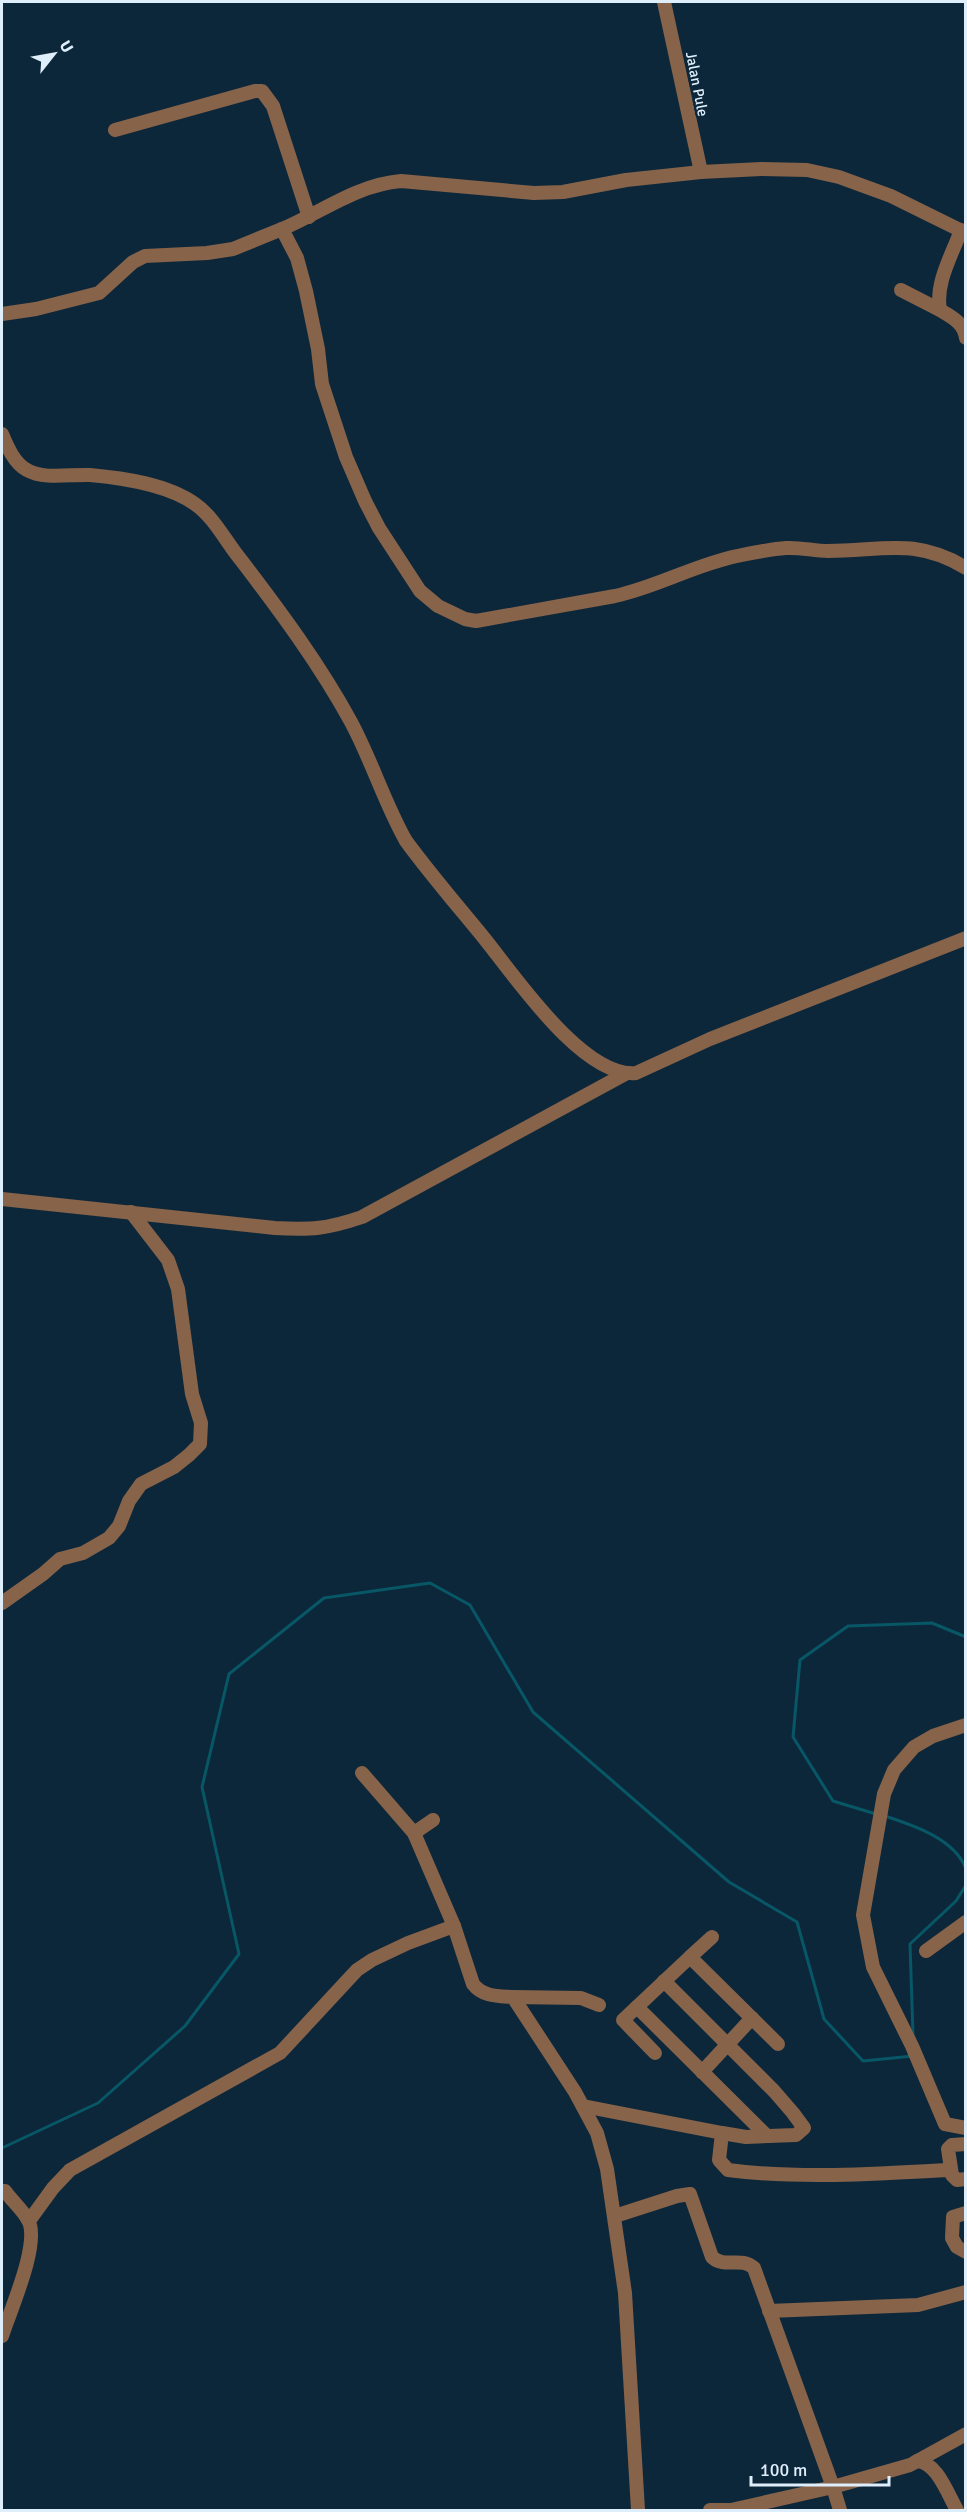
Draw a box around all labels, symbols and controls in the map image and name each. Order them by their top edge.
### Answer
north arrow [24,24,84,84]
text: U [55,37,77,57]
street label: Jalan Pule [682,50,712,118]
scale bar [751,2449,889,2487]
text: 100 m [760,2459,807,2481]

